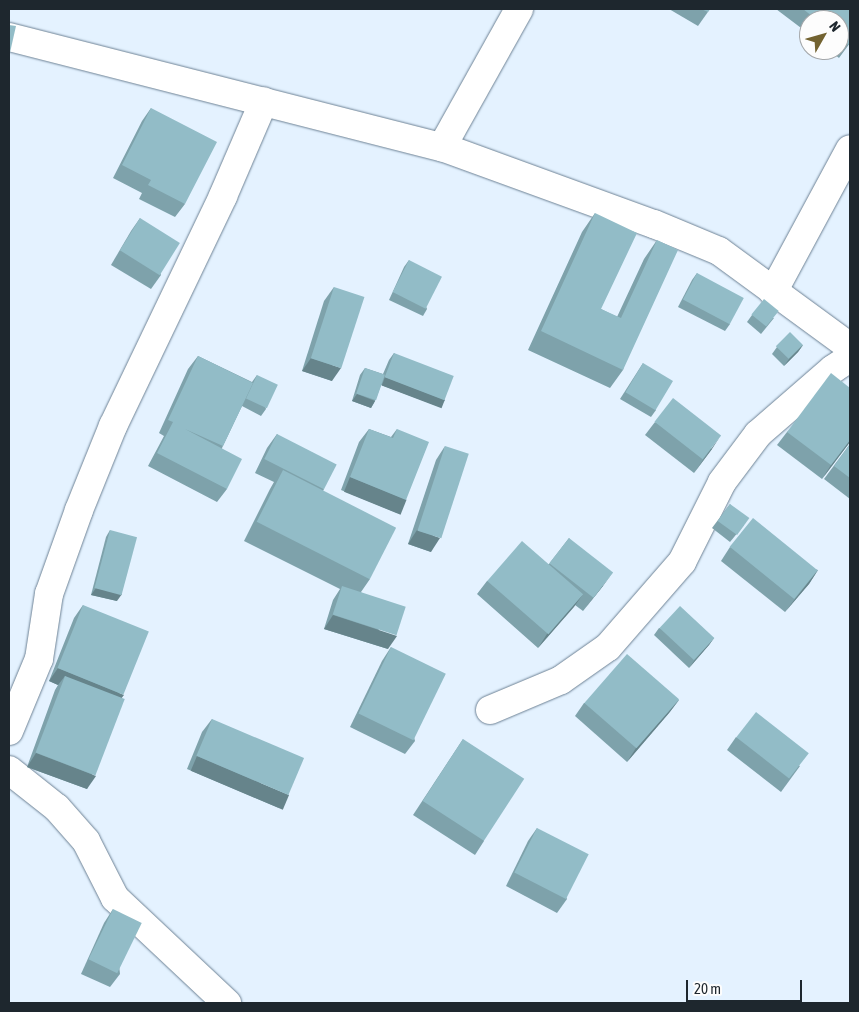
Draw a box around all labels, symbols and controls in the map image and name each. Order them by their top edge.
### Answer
north arrow [799,10,849,60]
text: N [826,18,844,35]
scale bar [689,970,805,1002]
text: 20 m [694,980,721,997]

